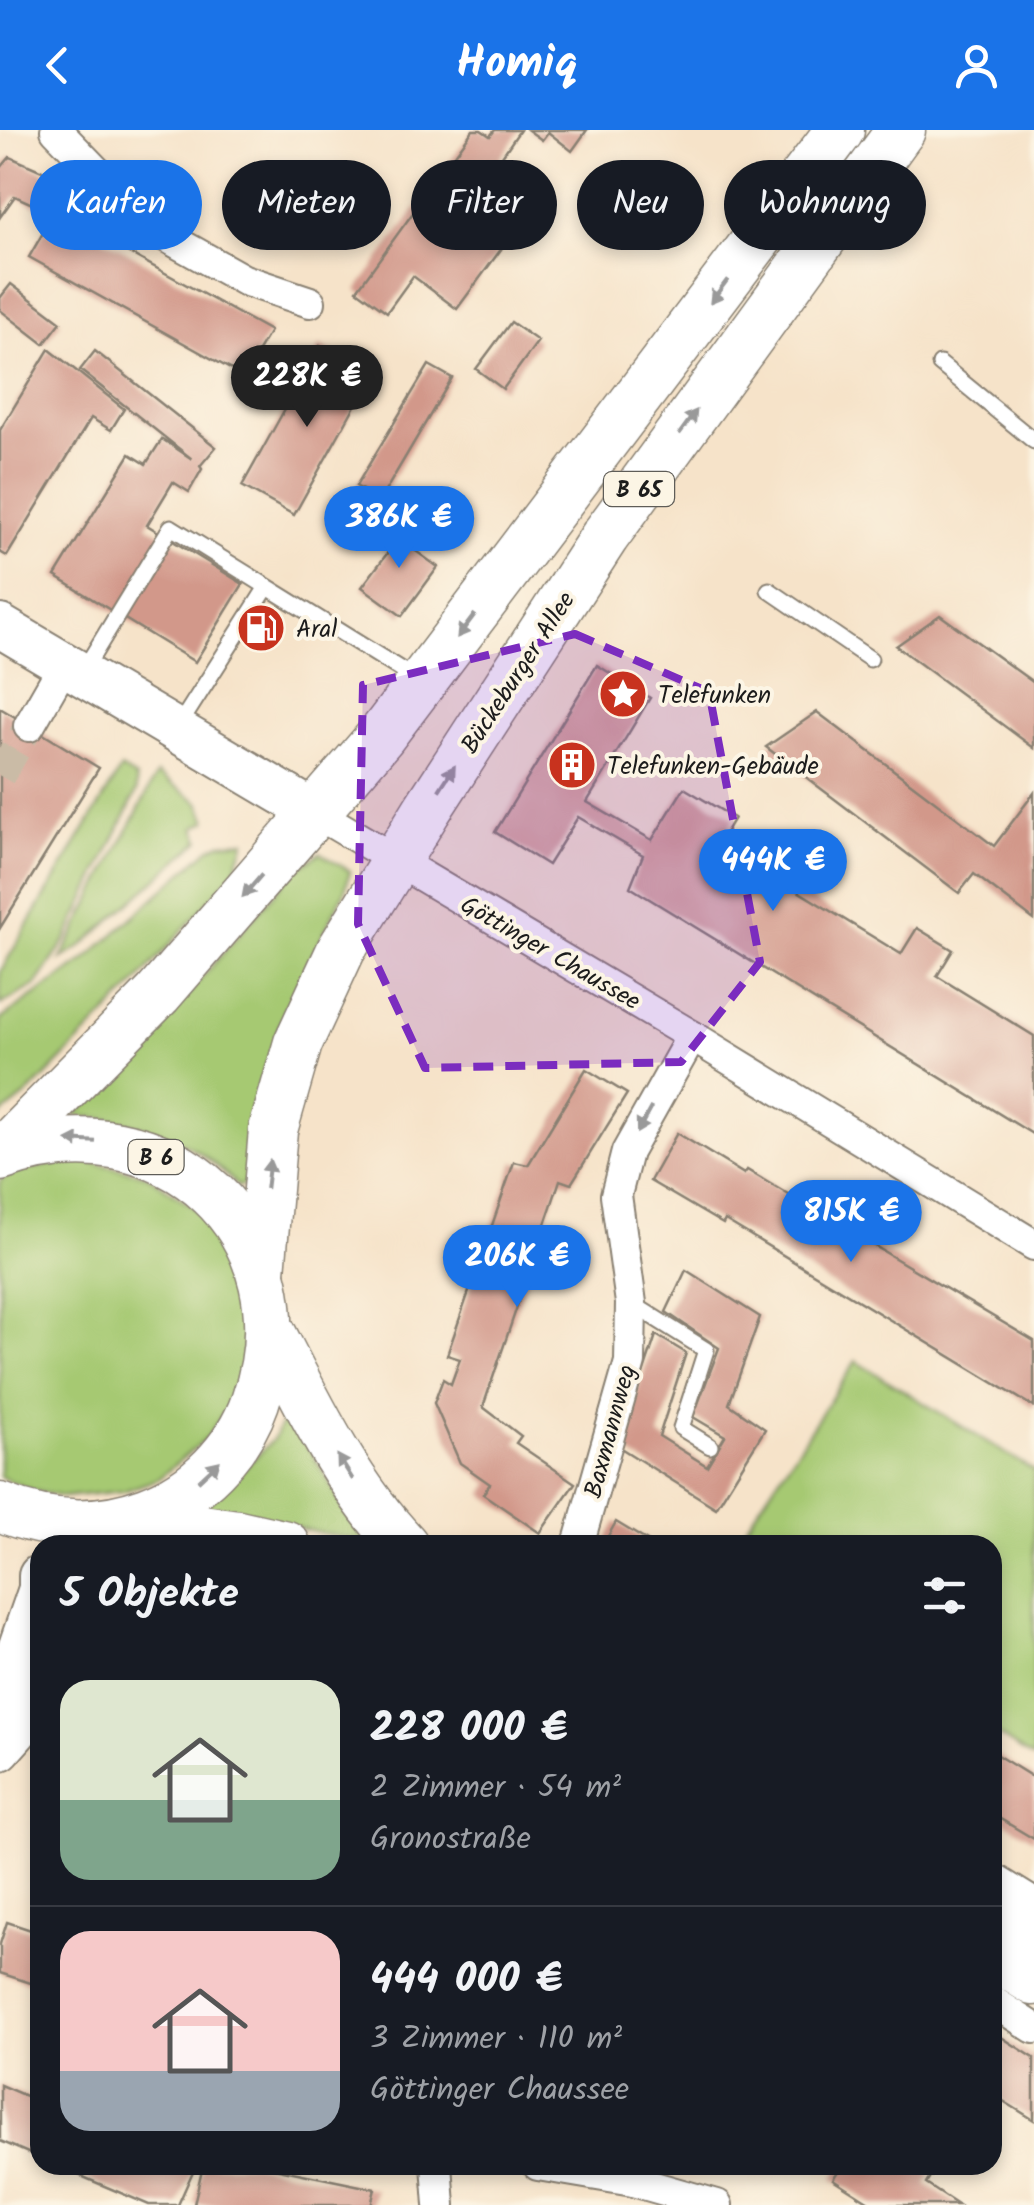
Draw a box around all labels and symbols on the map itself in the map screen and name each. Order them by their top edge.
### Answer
one-way arrow [710,278,730,304]
pin: 228K € [226,345,388,430]
one-way arrow [678,409,698,435]
road number: B 65 [604,472,674,506]
pin: 386K € [318,486,480,571]
street label: Bückeburger Allee [451,584,586,762]
fuel station icon: Aral [235,602,287,654]
place label: Aral [296,610,337,650]
one-way arrow [456,613,477,639]
place icon: Telefunken [597,668,649,720]
place label: Telefunken [658,676,771,716]
building icon: Telefunken-Gebäude [546,739,598,791]
place label: Telefunken-Gebäude [607,747,819,787]
one-way arrow [438,765,456,792]
pin: 444K € [692,829,854,914]
one-way arrow [241,873,263,898]
street label: Göttinger Chaussee [452,886,648,1022]
one-way arrow [636,1106,653,1135]
one-way arrow [65,1133,97,1149]
road number: B 6 [128,1140,184,1174]
one-way arrow [260,1158,276,1190]
pin: 815K € [770,1180,932,1265]
pin: 206K € [436,1225,598,1310]
street label: Baxmannweg [574,1360,648,1503]
one-way arrow [337,1453,355,1481]
one-way arrow [197,1460,221,1483]

